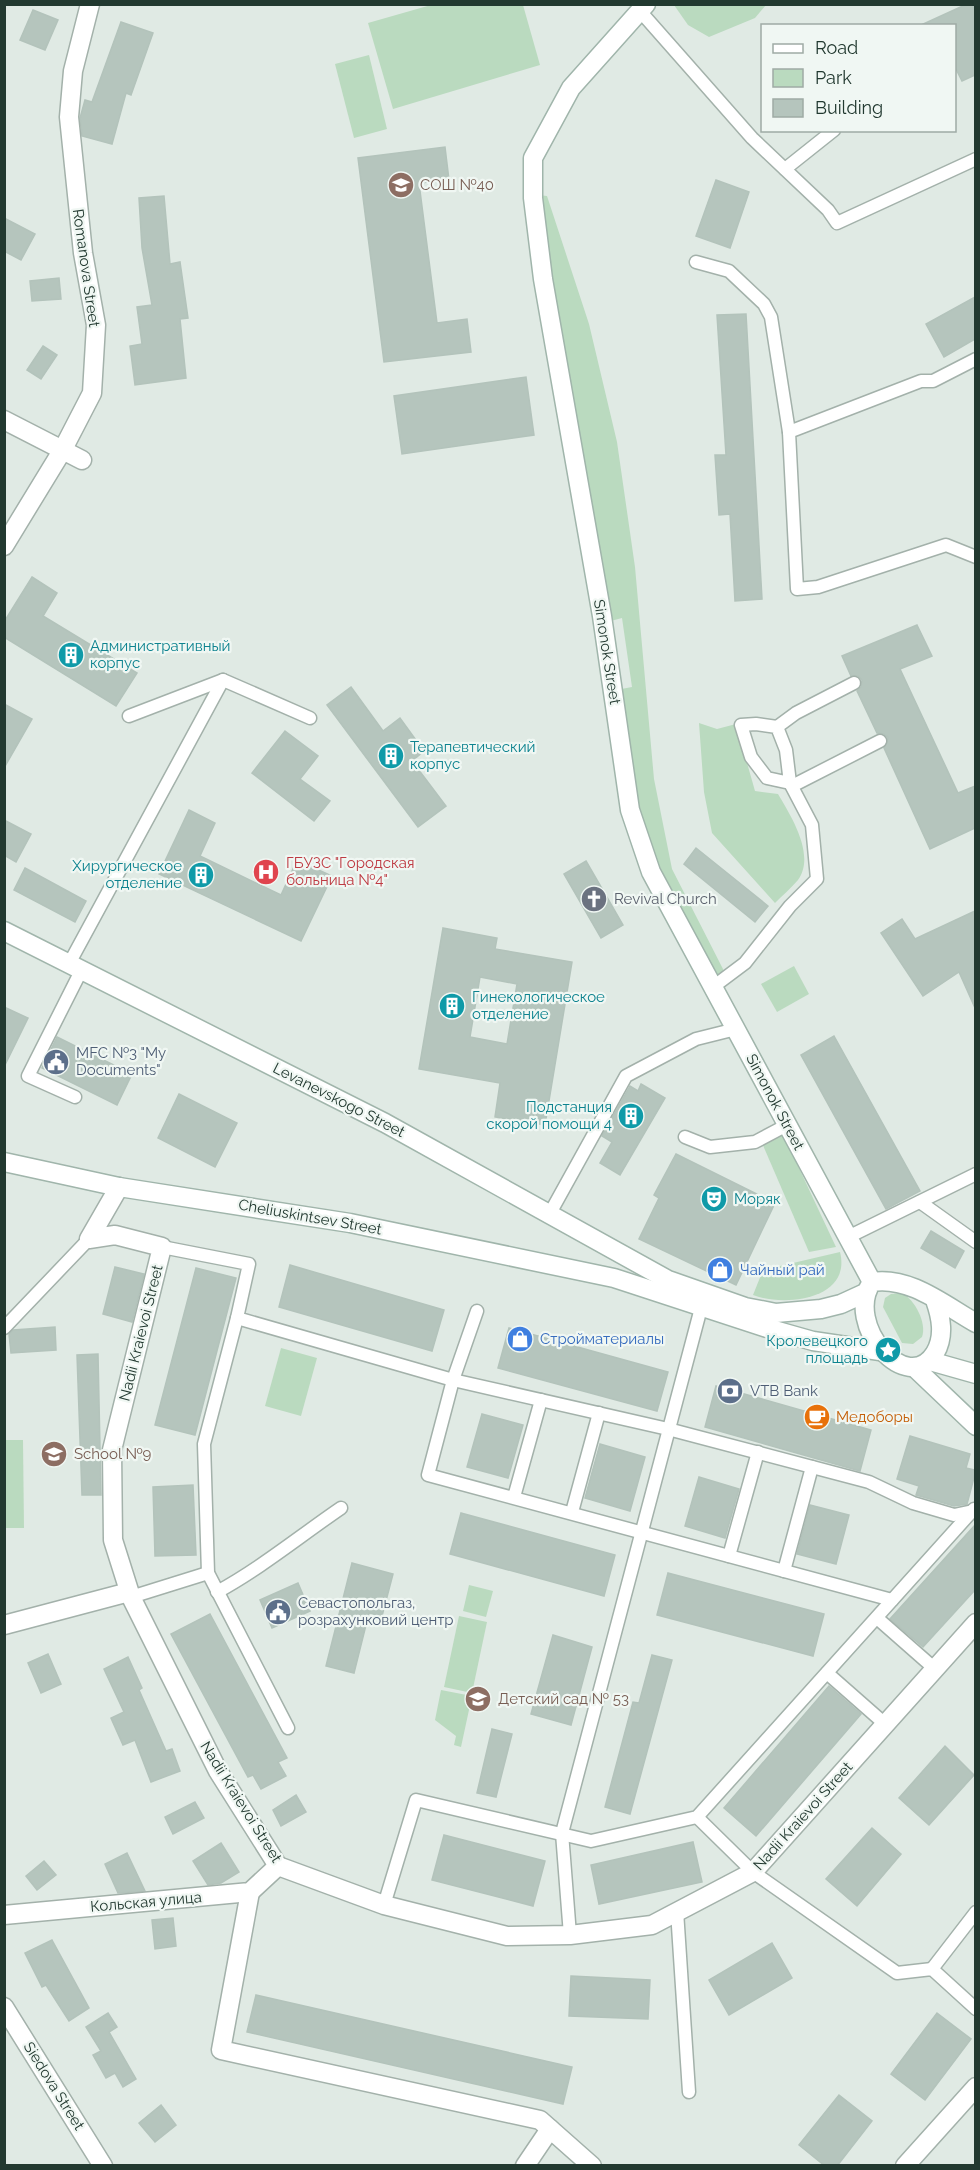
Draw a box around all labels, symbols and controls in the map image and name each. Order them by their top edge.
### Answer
legend [761,24,956,132]
text: Road [815,37,858,58]
text: Park [815,67,852,88]
text: Building [815,97,883,118]
school or university icon: СОШ №40 [386,170,416,200]
place label: СОШ №40 [420,176,494,194]
street label: Romanova Street [69,208,103,328]
street label: Simonok Street [590,598,624,706]
place label: Административный корпус [90,637,231,672]
building icon: Административный корпус [56,640,86,670]
place label: Терапевтический корпус [410,738,536,773]
building icon: Терапевтический корпус [376,741,406,771]
place label: ГБУЗС "Городская больница №4" [286,854,415,889]
place label: Хирургическое отделение [72,857,182,892]
hospital icon: ГБУЗС "Городская больница №4" [251,857,281,887]
building icon: Хирургическое отделение [186,860,216,890]
church icon: Revival Church [579,884,609,914]
place label: Revival Church [614,890,717,908]
place label: Гинекологическое отделение [472,988,605,1023]
building icon: Гинекологическое отделение [437,991,467,1021]
place label: MFC №3 "My Documents" [76,1044,166,1079]
public building icon: MFC №3 "My Documents" [41,1047,71,1077]
street label: Simonok Street [742,1051,808,1153]
street label: Levanevskogo Street [270,1059,408,1141]
place label: Подстанция скорой помощи 4 [486,1098,612,1133]
building icon: Подстанция скорой помощи 4 [616,1101,646,1131]
theatre icon: Моряк [699,1184,729,1214]
place label: Моряк [734,1190,781,1208]
street label: Cheliuskintsev Street [237,1196,383,1238]
shop icon: Чайный рай [705,1255,735,1285]
place label: Чайный рай [740,1261,825,1279]
street label: Nadii Kraievoi Street [115,1263,167,1403]
shop icon: Стройматериалы [505,1324,535,1354]
place label: Стройматериалы [540,1330,664,1348]
place label: Кролевецкого площадь [766,1332,868,1367]
place icon: Кролевецкого площадь [873,1335,903,1365]
bank icon: VTB Bank [715,1376,745,1406]
place label: VTB Bank [750,1382,818,1400]
cafe icon: Медоборы [802,1402,832,1432]
place label: Медоборы [836,1408,913,1426]
school or university icon: School №9 [39,1439,69,1469]
place label: School №9 [74,1445,151,1463]
place label: Севастопольгаз, розрахунковий центр [298,1594,454,1629]
public building icon: Севастопольгаз, розрахунковий центр [263,1597,293,1627]
school or university icon: Детский сад № 53 [463,1684,493,1714]
place label: Детский сад № 53 [498,1690,629,1708]
street label: Nadii Kraievoi Street [196,1738,286,1866]
street label: Nadii Kraievoi Street [750,1758,856,1874]
street label: Кольская улица [90,1888,202,1916]
street label: Siedova Street [20,2039,88,2133]

